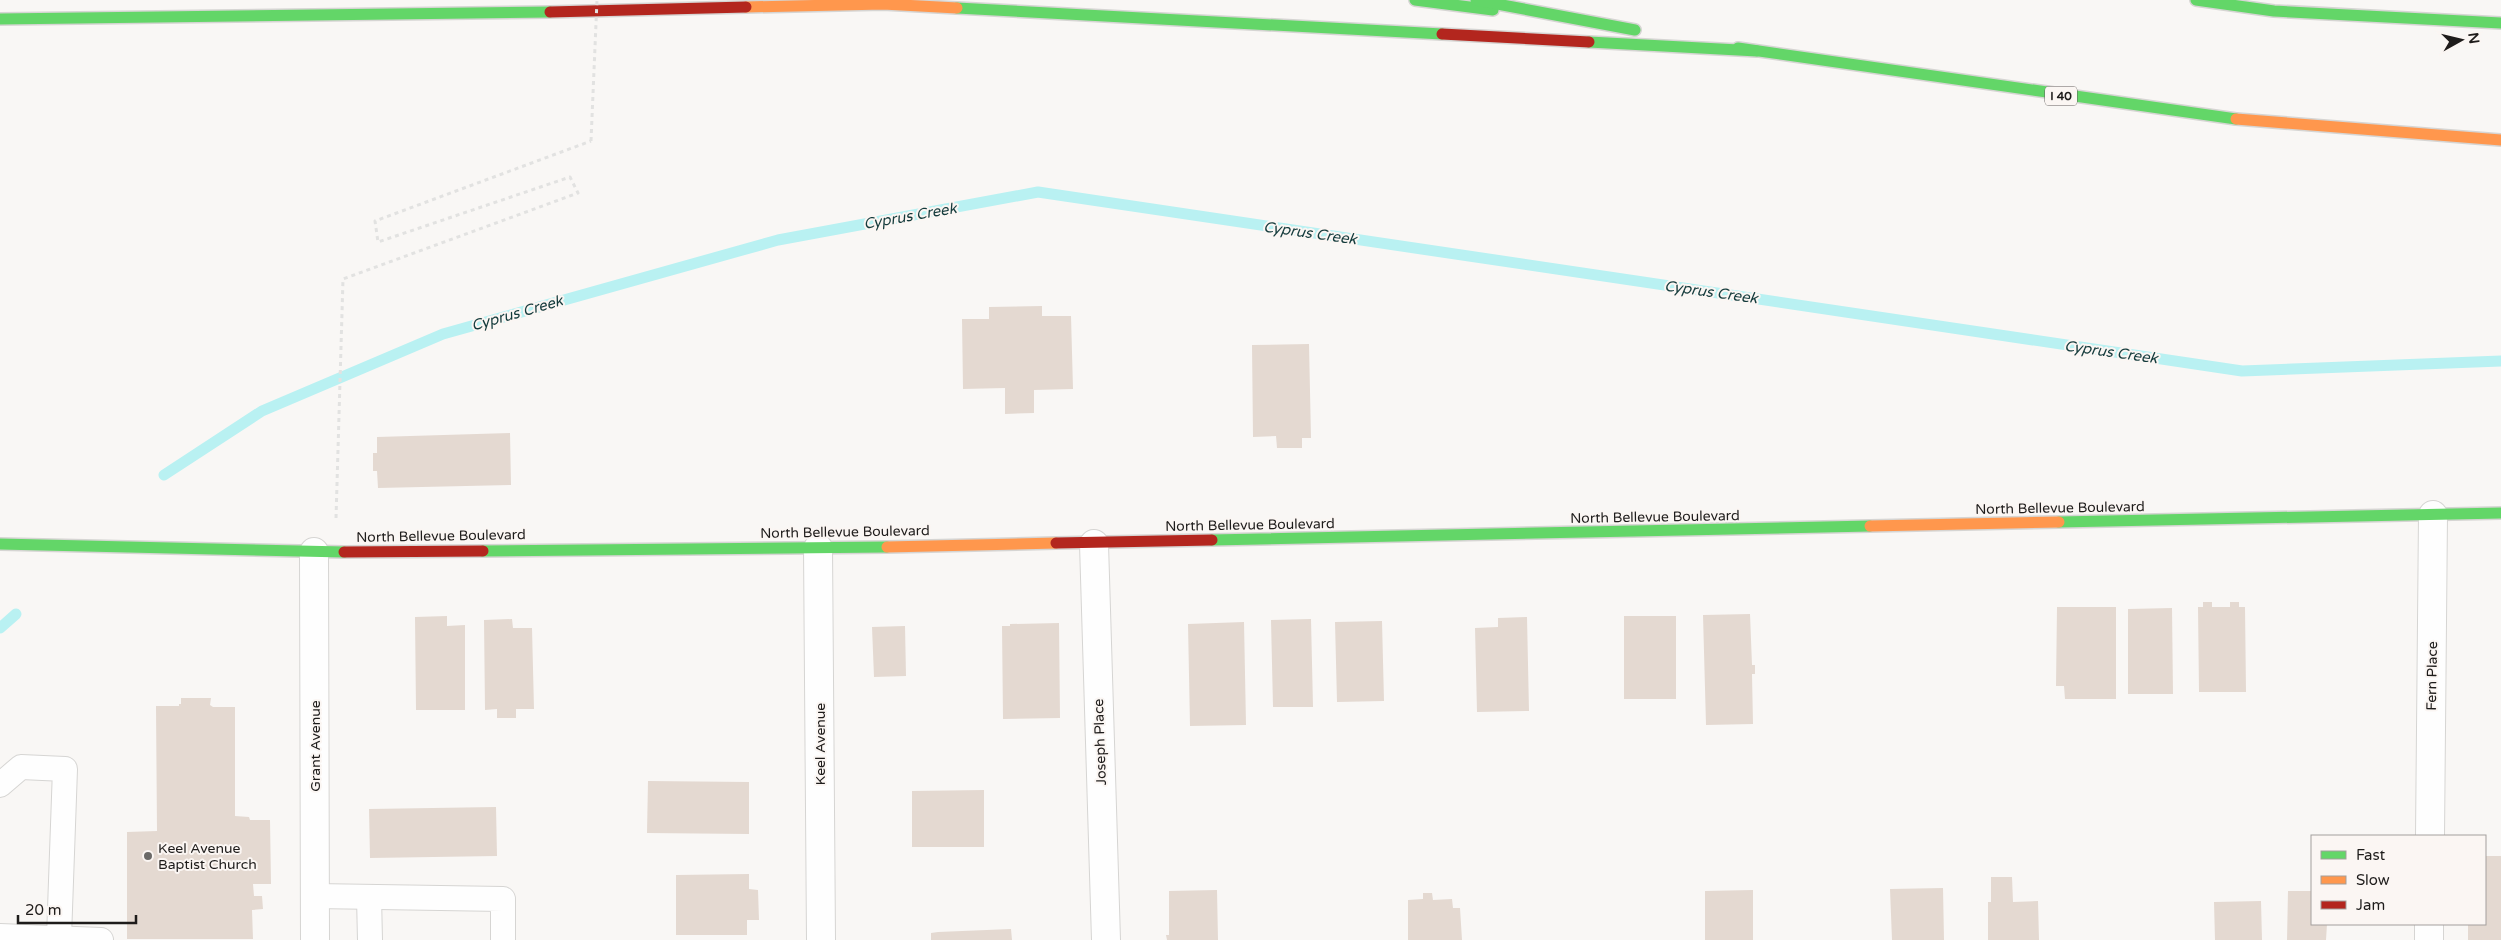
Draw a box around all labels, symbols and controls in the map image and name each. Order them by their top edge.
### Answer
north arrow [2436,15,2486,65]
text: N [2464,32,2483,45]
road number: I 40 [2045,86,2077,105]
water label: Cyprus Creek [862,199,960,233]
water label: Cyprus Creek [1262,218,1360,249]
water label: Cyprus Creek [1663,277,1761,308]
water label: Cyprus Creek [469,291,566,335]
water label: Cyprus Creek [2063,337,2161,368]
street label: North Bellevue Boulevard [1975,498,2145,518]
street label: North Bellevue Boulevard [1570,507,1740,527]
street label: North Bellevue Boulevard [1165,515,1335,535]
street label: North Bellevue Boulevard [760,522,930,542]
street label: North Bellevue Boulevard [356,526,526,546]
street label: Fern Place [2423,641,2441,711]
street label: Joseph Place [1090,698,1110,786]
street label: Grant Avenue [307,700,324,792]
street label: Keel Avenue [812,703,829,785]
legend [2311,835,2486,925]
place label: Keel Avenue Baptist Church [158,840,257,873]
text: Fast [2356,846,2386,864]
marker: Keel Avenue Baptist Church [142,850,154,862]
text: Slow [2356,871,2390,889]
scale bar [18,892,135,924]
text: Jam [2356,896,2385,914]
text: 20 m [25,901,62,919]

